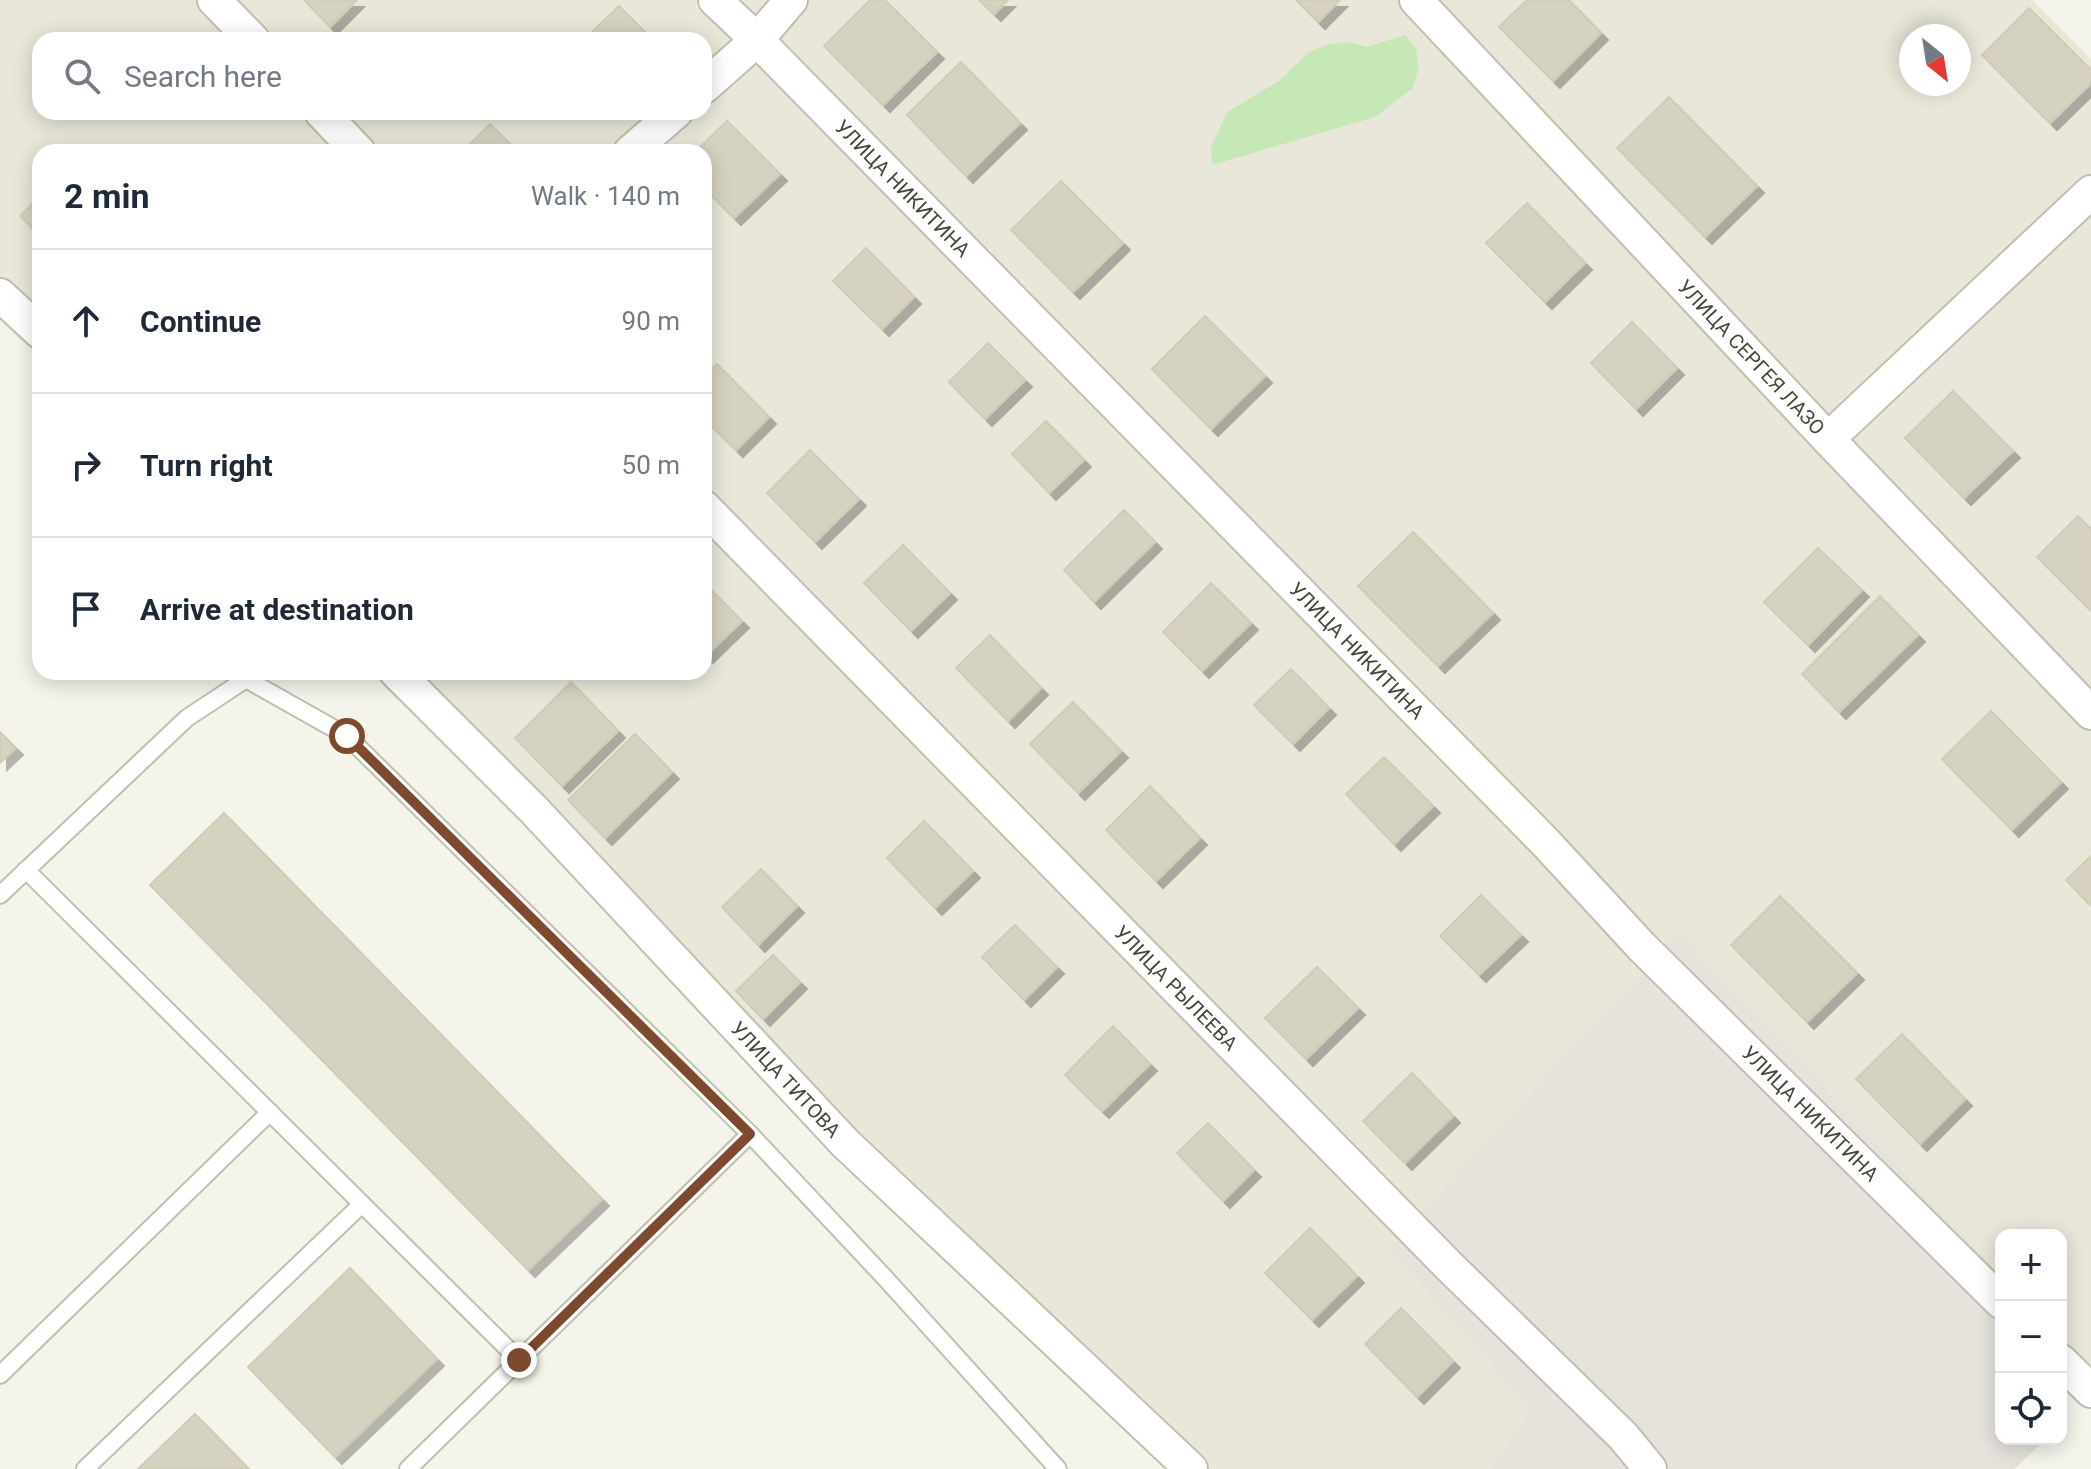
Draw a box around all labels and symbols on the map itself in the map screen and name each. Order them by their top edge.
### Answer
north arrow [1899,24,1971,96]
street label: УЛИЦА НИКИТИНА [830,115,975,262]
street label: УЛИЦА СЕРГЕЯ ЛАЗО [1673,275,1830,440]
street label: УЛИЦА НИКИТИНА [1284,577,1429,724]
route start [329,718,365,754]
street label: УЛИЦА РЫЛЕЕВА [1109,920,1243,1056]
street label: УЛИЦА ТИТОВА [726,1017,846,1143]
street label: УЛИЦА НИКИТИНА [1737,1041,1884,1186]
route end [501,1342,537,1378]

